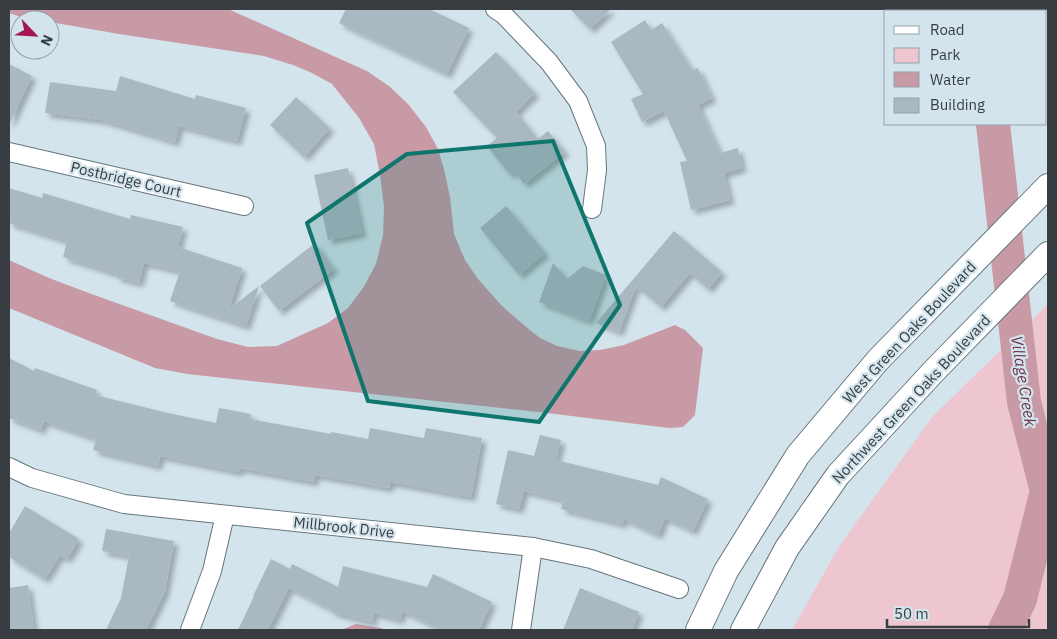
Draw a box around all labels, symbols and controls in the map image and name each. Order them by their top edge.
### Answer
north arrow [10,10,60,60]
legend [884,10,1047,125]
text: Road [930,20,965,39]
text: N [36,32,57,49]
text: Park [930,45,960,64]
text: Water [930,70,971,89]
text: Building [930,95,985,114]
street label: Postbridge Court [69,157,183,201]
street label: West Green Oaks Boulevard [838,257,980,407]
street label: Northwest Green Oaks Boulevard [828,311,994,487]
water label: Village Creek [1007,334,1041,428]
street label: Millbrook Drive [293,512,395,542]
scale bar [887,596,1030,628]
text: 50 m [894,604,929,623]

